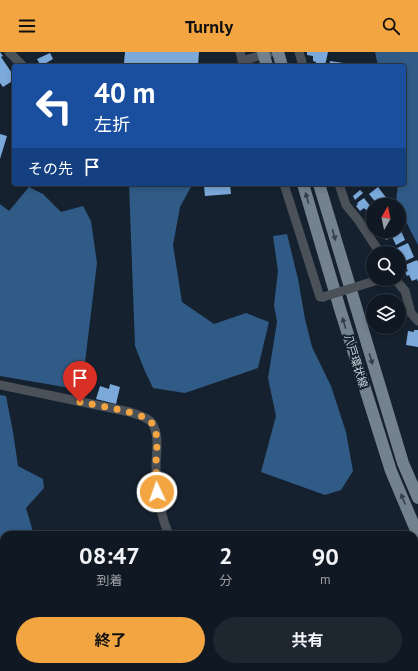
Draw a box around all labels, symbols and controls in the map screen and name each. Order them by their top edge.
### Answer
icon: menu [16,15,38,37]
text: Turnly [185,15,233,38]
icon: search [380,15,402,37]
text: 40 m [94,74,155,111]
icon: left [28,80,80,132]
text: 左折 [94,113,130,136]
icon: arrive [81,156,103,178]
text: その先 [28,159,73,178]
one-way arrow [304,192,310,204]
north arrow [366,198,406,238]
map controls [366,198,406,334]
one-way arrow [331,229,337,241]
button: search [366,246,406,286]
button: layers [366,294,406,334]
one-way arrow [341,316,347,328]
street label: 八戸環状線 [341,333,371,389]
one-way arrow [368,354,374,366]
pin [63,361,97,402]
icon: arrive [69,367,91,389]
position arrow [136,471,178,513]
one-way arrow [399,493,405,505]
text: 08:47 [79,540,140,571]
text: 2 [219,540,233,571]
text: 90 [312,541,339,572]
text: m [320,571,331,588]
text: 到着 [97,572,123,589]
text: 分 [219,572,232,589]
button: 終了 [16,617,205,663]
button: 共有 [213,617,402,663]

